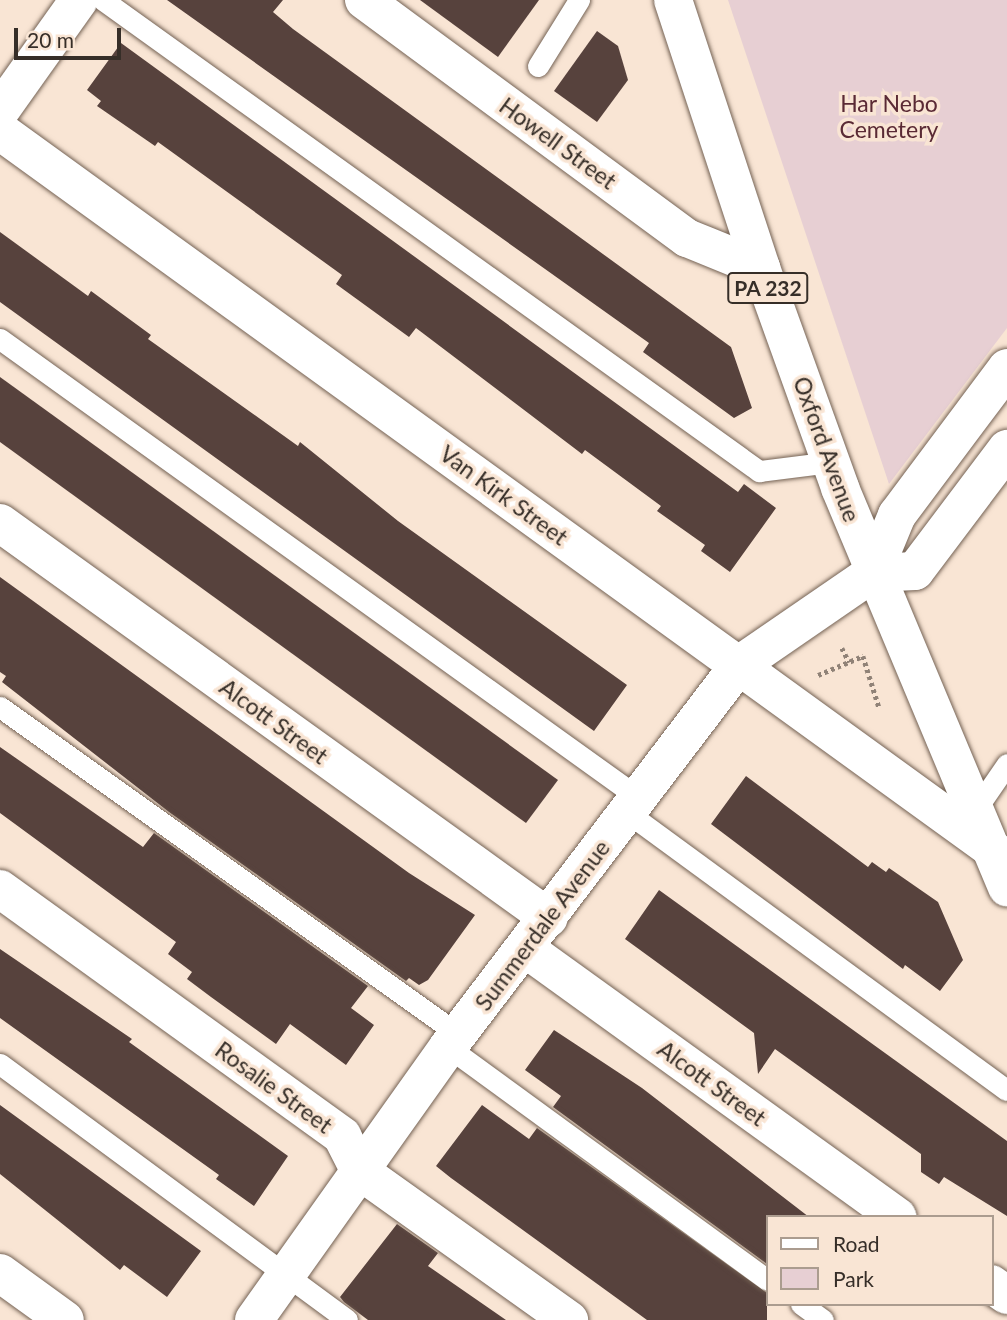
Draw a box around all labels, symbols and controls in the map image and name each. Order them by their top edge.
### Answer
scale bar [18,14,124,58]
text: 20 m [27,27,74,52]
park label: Har Nebo Cemetery [840,89,938,143]
street label: Howell Street [494,91,622,195]
road number: PA 232 [726,270,810,306]
street label: Oxford Avenue [788,372,866,526]
street label: Van Kirk Street [435,439,573,551]
street label: Alcott Street [215,673,333,769]
street label: Summerdale Avenue [469,834,615,1016]
street label: Rosalie Street [210,1035,338,1139]
street label: Alcott Street [653,1035,771,1131]
legend [766,1215,993,1306]
text: Road [833,1231,880,1256]
text: Park [833,1266,874,1291]

